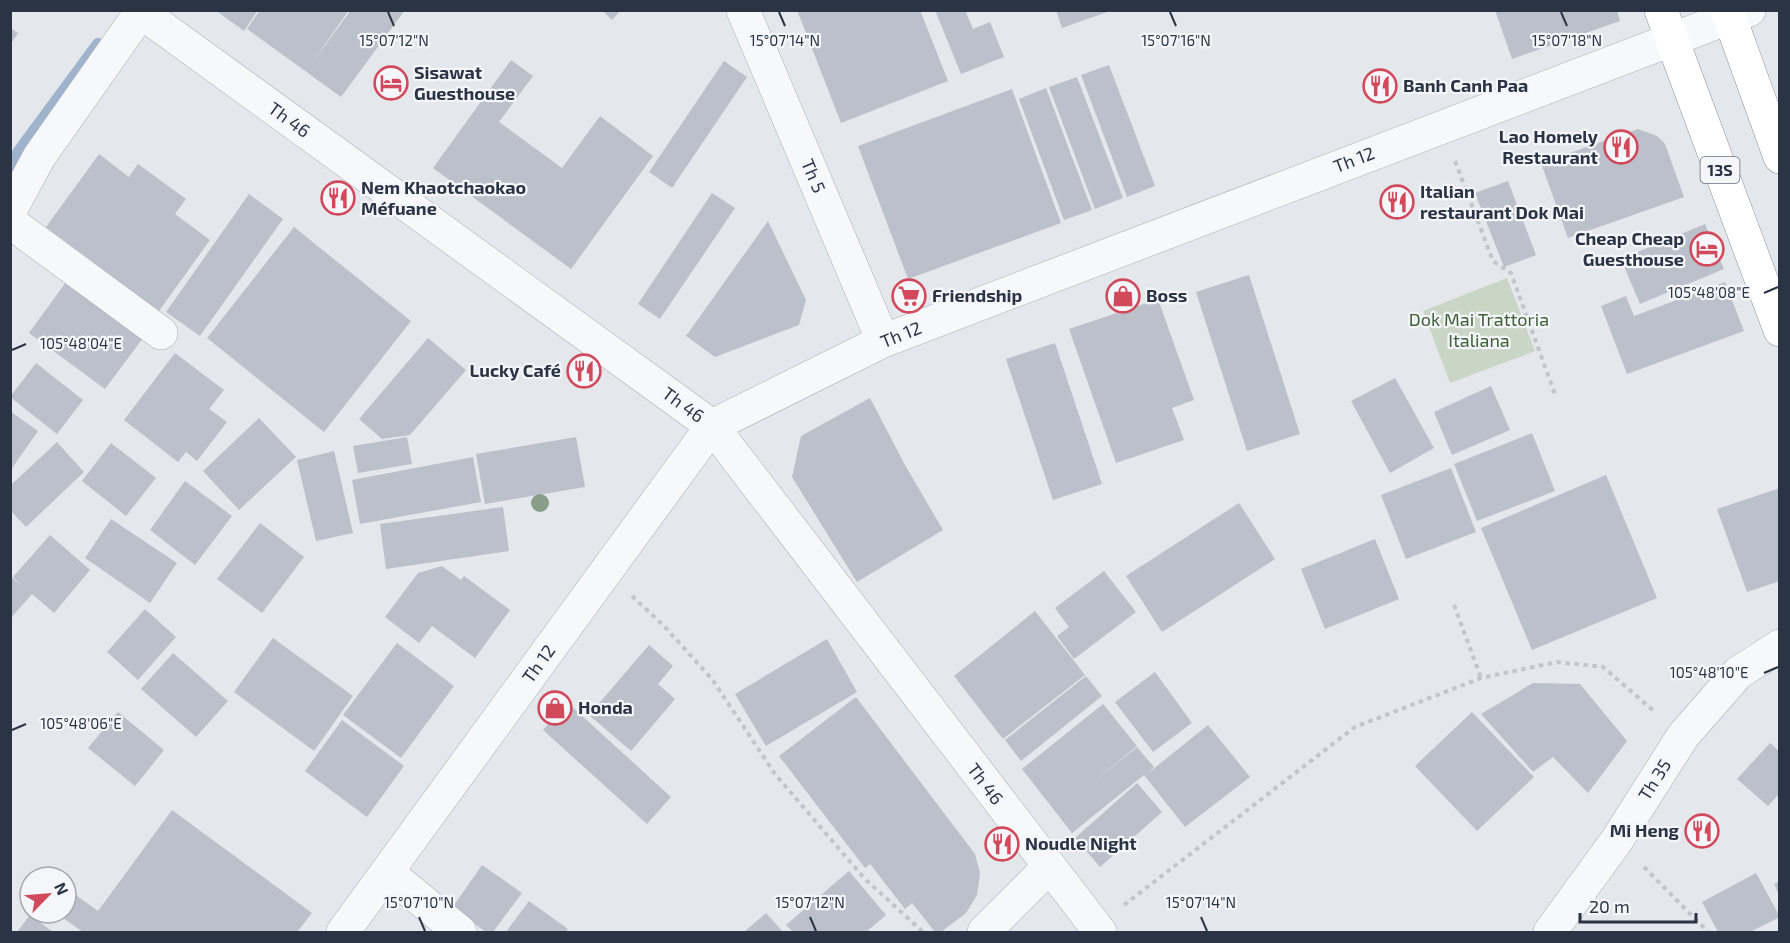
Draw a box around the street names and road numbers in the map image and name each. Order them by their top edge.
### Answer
street label: Th 46 [264,97,315,142]
street label: Th 12 [1330,141,1377,177]
street label: Th 5 [797,155,831,196]
road number: 13S [1700,157,1740,183]
street label: Th 12 [877,316,924,352]
street label: Th 46 [658,382,709,427]
street label: Th 12 [517,640,559,687]
street label: Th 35 [1633,755,1675,804]
street label: Th 46 [963,758,1009,809]

